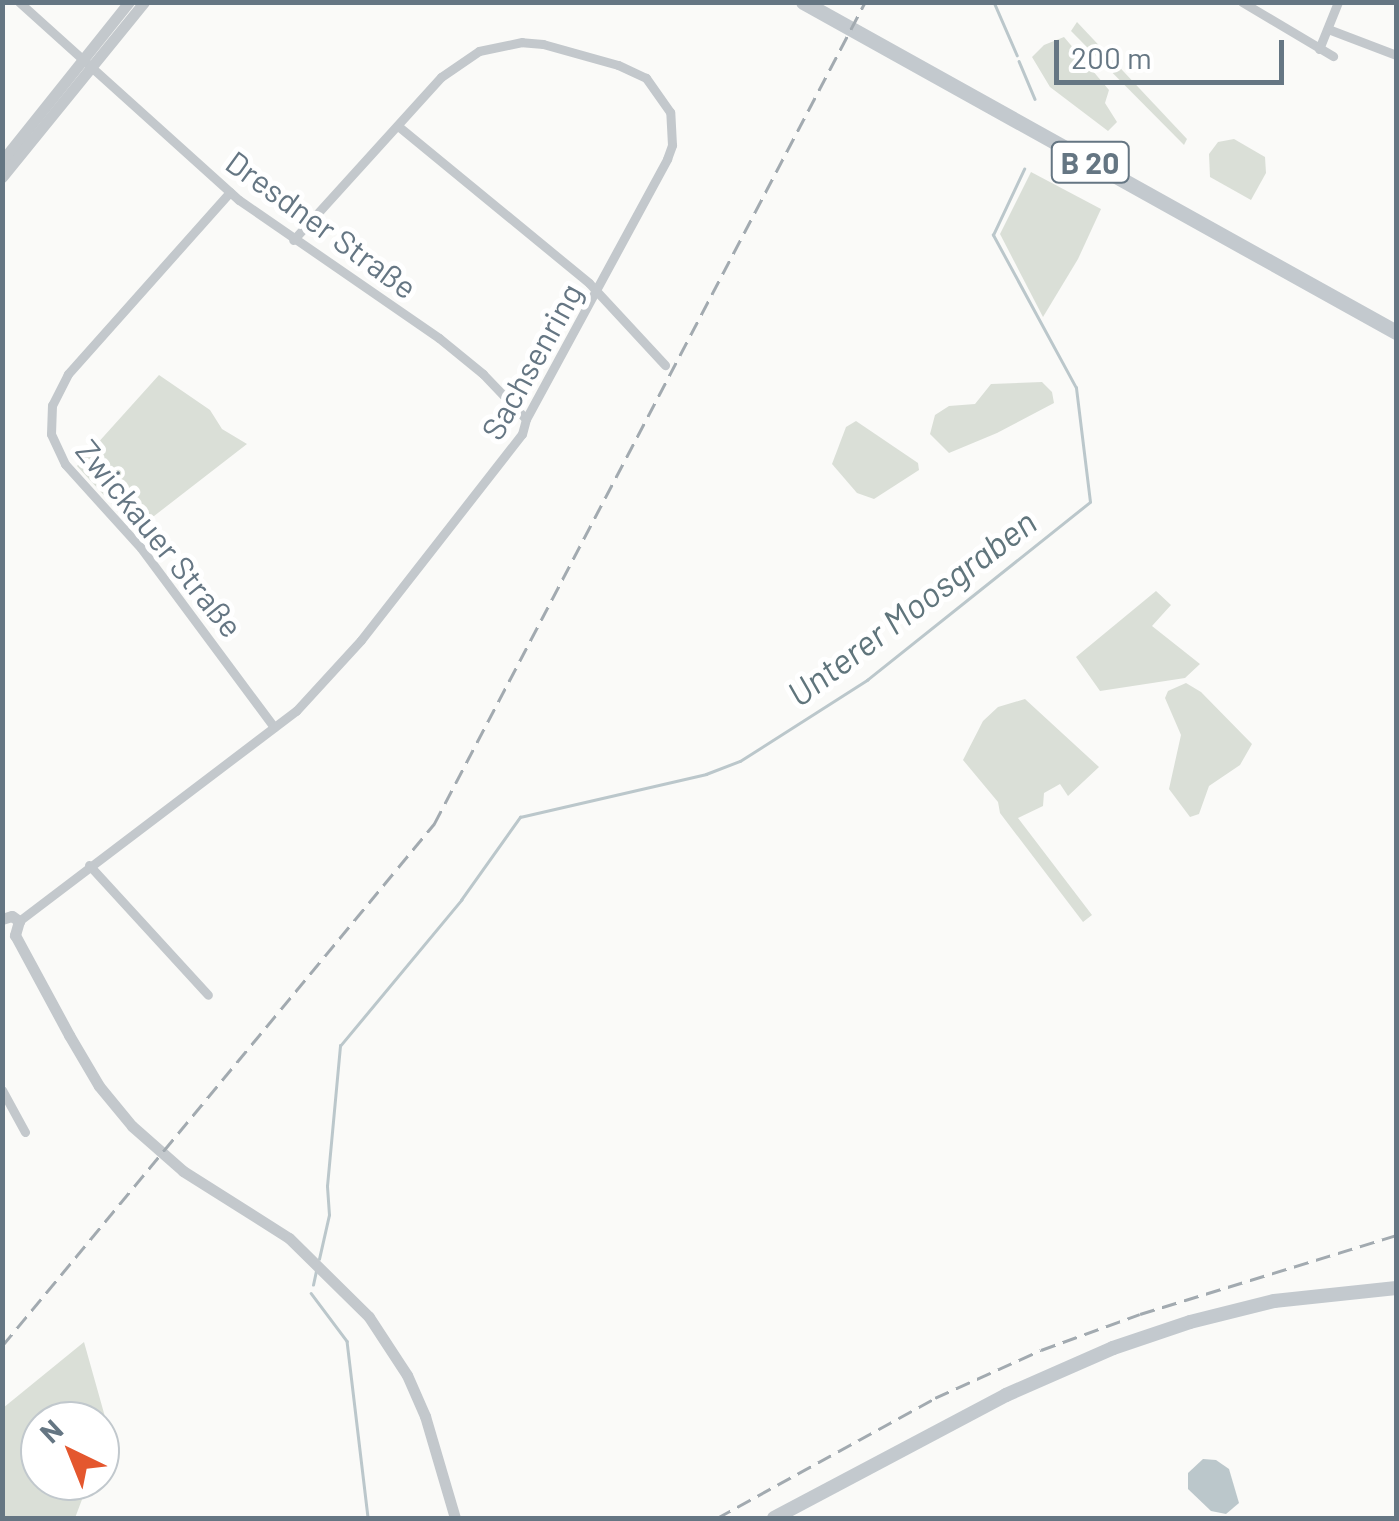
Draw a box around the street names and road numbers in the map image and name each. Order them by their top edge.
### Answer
road number: B 20 [1050,137,1130,187]
street label: Dresdner Straße [219,142,425,306]
street label: Sachsenring [472,276,590,446]
street label: Zwickauer Straße [69,432,251,644]

